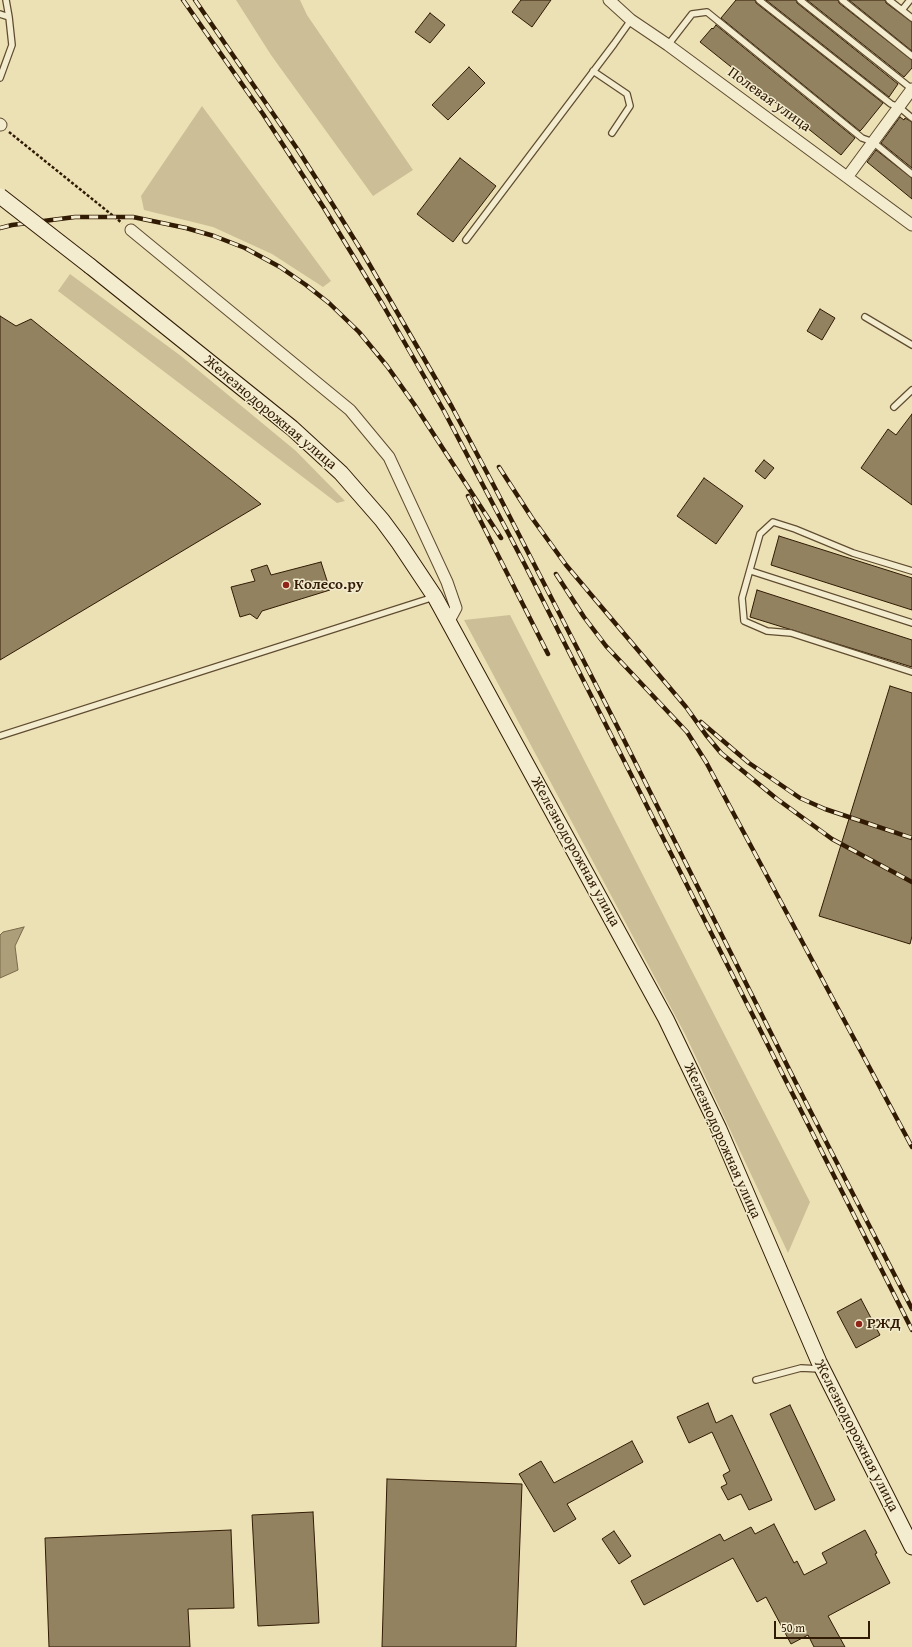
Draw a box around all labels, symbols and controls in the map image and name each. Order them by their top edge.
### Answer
street label: Полевая улица [724,64,814,136]
street label: Железнодорожная улица [200,352,340,474]
place label: Колесо.ру [294,576,364,594]
marker: Колесо.ру [281,580,291,590]
street label: Железнодорожная улица [526,774,624,930]
street label: Железнодорожная улица [680,1060,764,1222]
place label: РЖД [867,1315,901,1333]
marker: РЖД [854,1319,864,1329]
street label: Железнодорожная улица [810,1357,902,1515]
scale bar [776,1613,872,1639]
text: 50 m [781,1619,805,1636]

